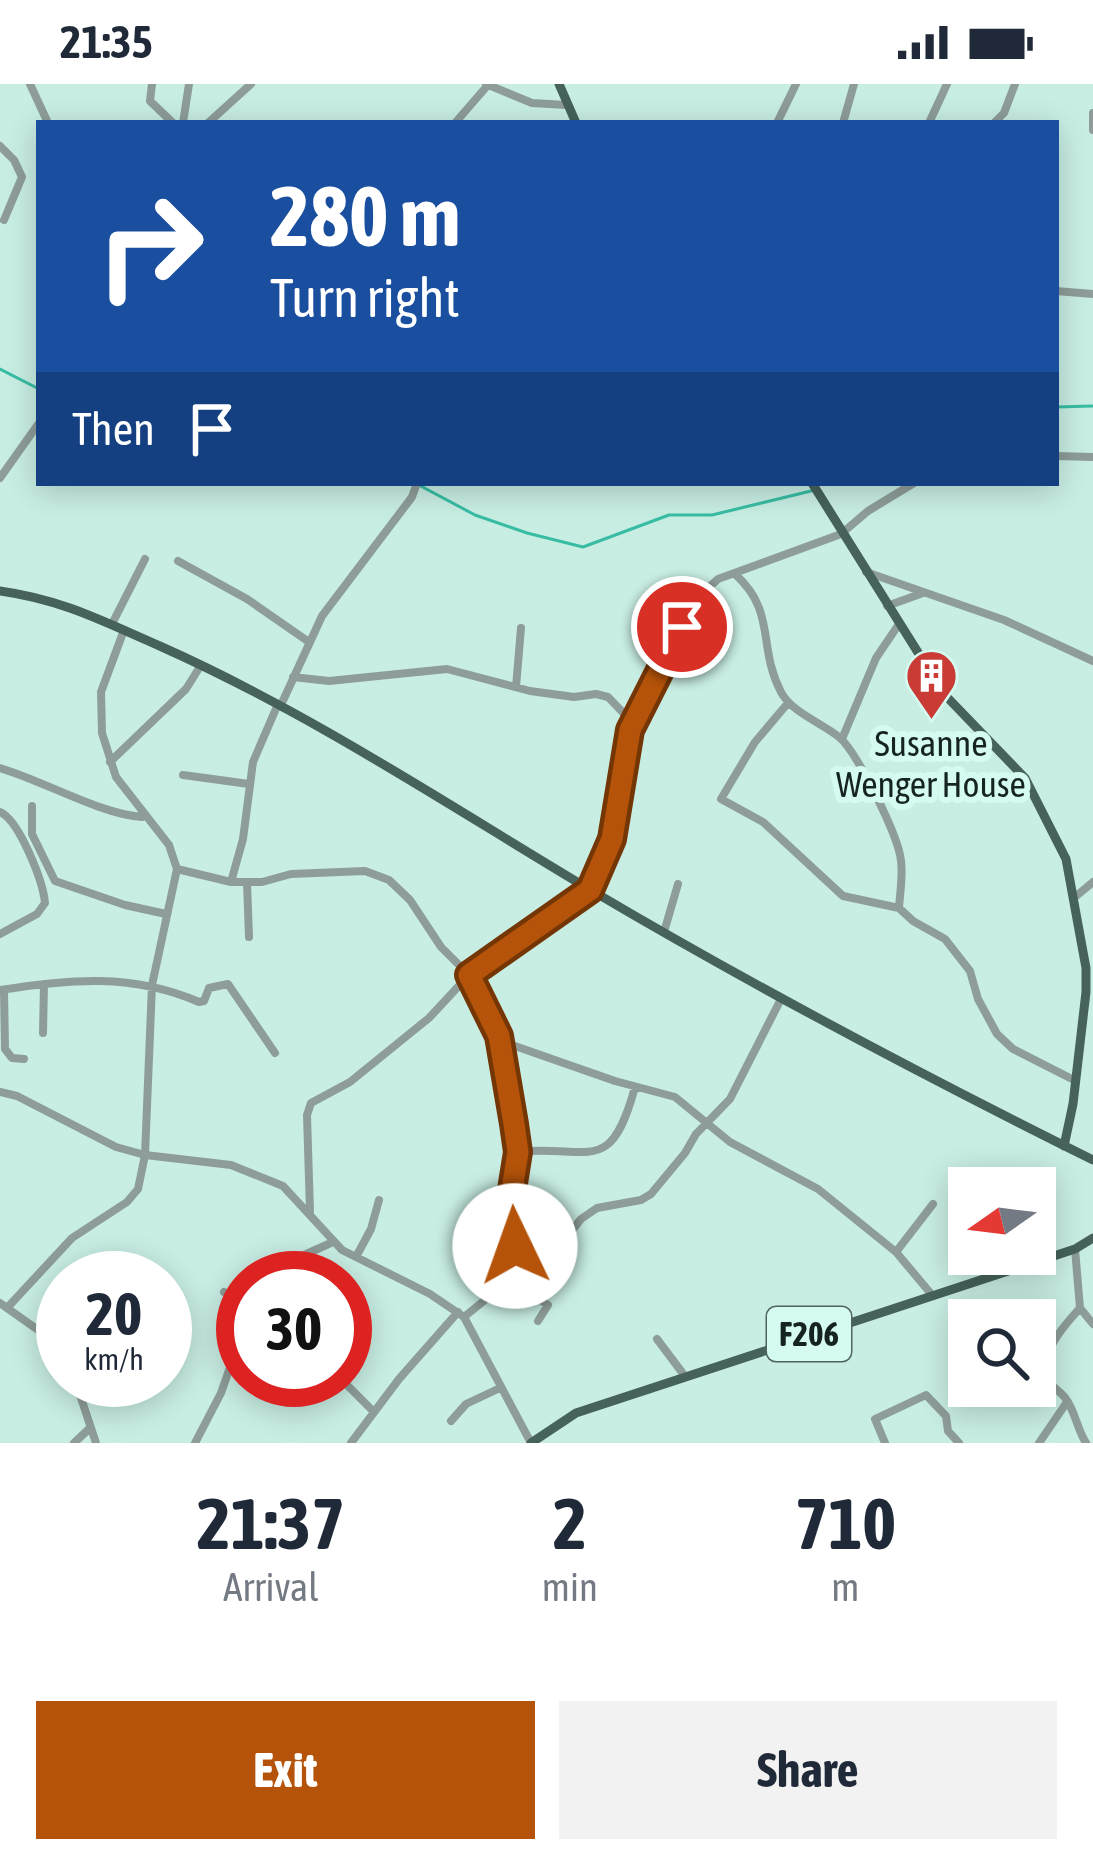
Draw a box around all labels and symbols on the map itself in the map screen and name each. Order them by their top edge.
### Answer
pin [631,576,733,678]
building icon: Susanne Wenger House [903,647,959,721]
place label: Susanne Wenger House [836,722,1026,805]
north arrow [948,1167,1056,1275]
position arrow [452,1183,578,1309]
speed limit sign: 30 [216,1251,372,1407]
road number: F206 [767,1307,851,1361]

